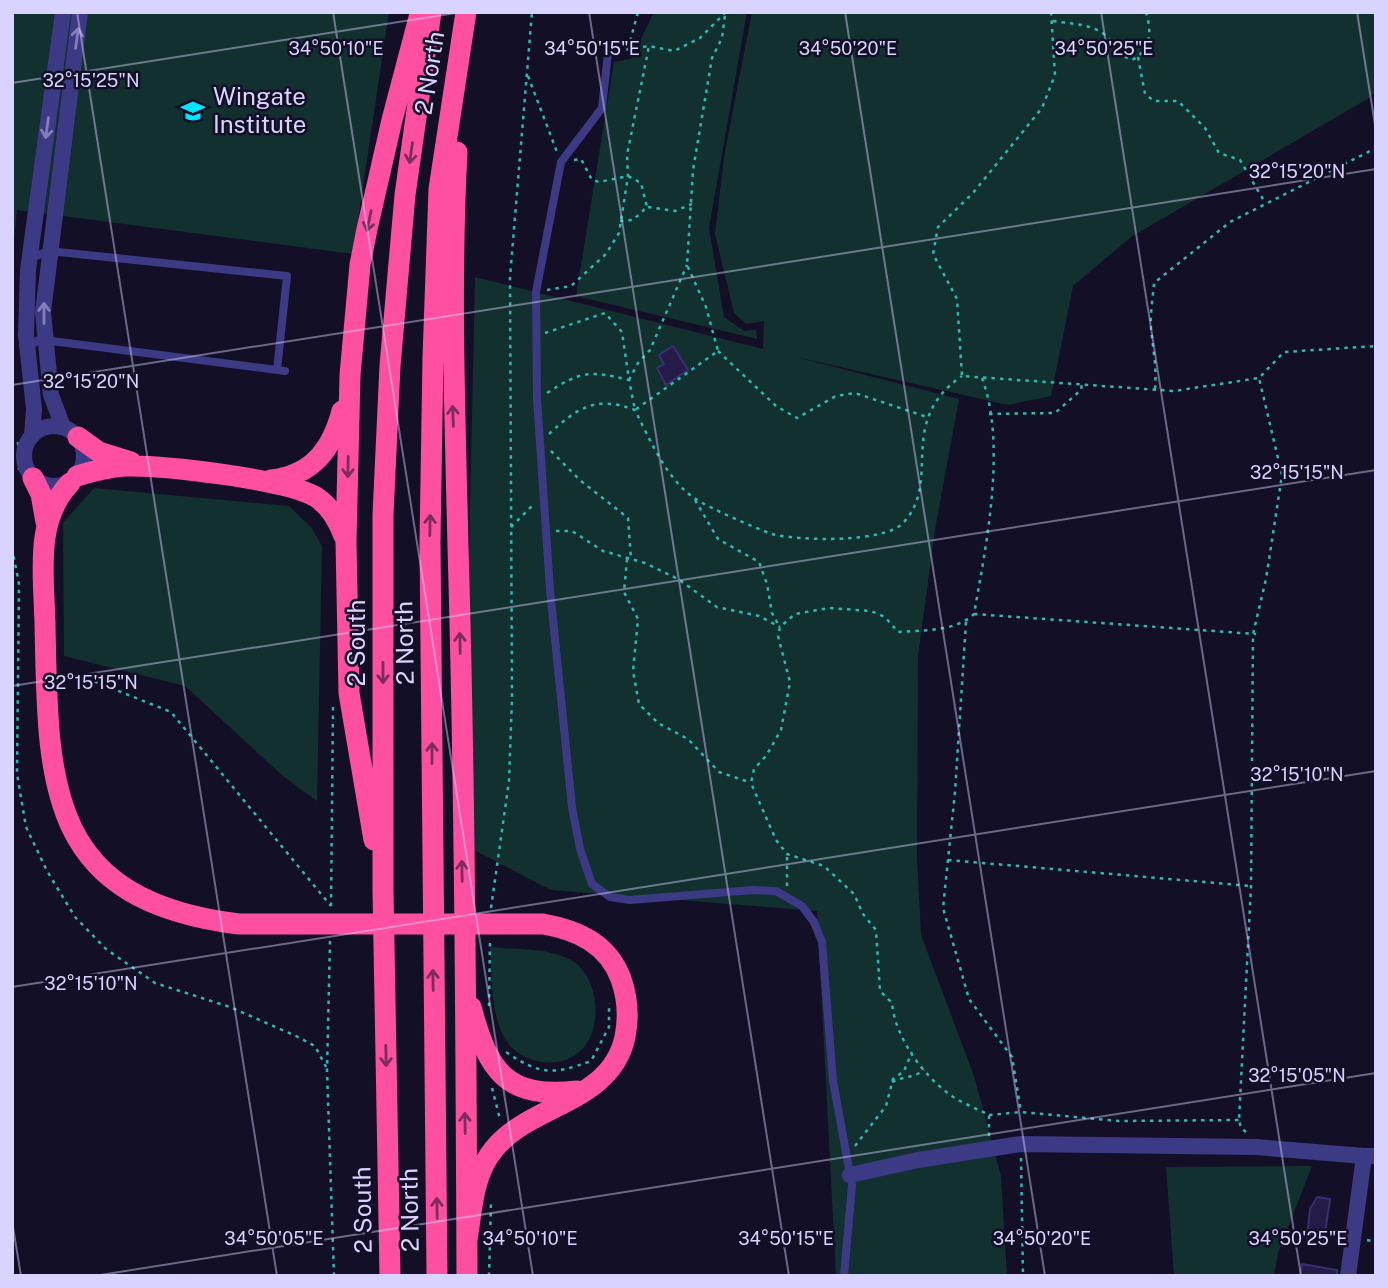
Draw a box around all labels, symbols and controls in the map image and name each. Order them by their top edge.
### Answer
one-way arrow [71,27,84,50]
street label: 2 North [409,29,449,116]
text: 34°50'10"E [288,38,384,59]
text: 34°50'15"E [544,38,640,59]
text: 34°50'20"E [799,38,897,59]
text: 34°50'25"E [1054,38,1154,59]
text: 32°15'25"N [42,70,140,91]
place label: Wingate Institute [213,82,306,138]
school or university icon: Wingate Institute [179,97,207,125]
one-way arrow [40,117,53,139]
one-way arrow [405,141,418,163]
text: 32°15'20"N [1249,161,1345,182]
one-way arrow [362,209,376,232]
one-way arrow [37,301,51,324]
text: 32°15'20"N [43,371,139,392]
one-way arrow [447,405,460,428]
one-way arrow [341,456,354,479]
text: 32°15'15"N [1250,462,1344,483]
one-way arrow [423,514,437,537]
street label: 2 South [342,600,370,686]
street label: 2 North [389,601,419,685]
one-way arrow [453,632,466,655]
one-way arrow [376,661,390,684]
text: 32°15'15"N [44,672,138,693]
one-way arrow [425,741,439,764]
text: 32°15'10"N [1250,764,1344,785]
one-way arrow [455,860,469,883]
one-way arrow [426,969,440,992]
text: 32°15'10"N [44,973,138,994]
one-way arrow [380,1044,393,1067]
text: 32°15'05"N [1248,1065,1346,1086]
one-way arrow [459,1112,472,1135]
street label: 2 South [347,1166,377,1254]
street label: 2 North [394,1168,424,1252]
one-way arrow [430,1196,443,1219]
text: 34°50'05"E [224,1228,324,1249]
text: 34°50'10"E [482,1228,578,1249]
text: 34°50'15"E [738,1228,834,1249]
text: 34°50'20"E [993,1228,1091,1249]
text: 34°50'25"E [1248,1228,1348,1249]

